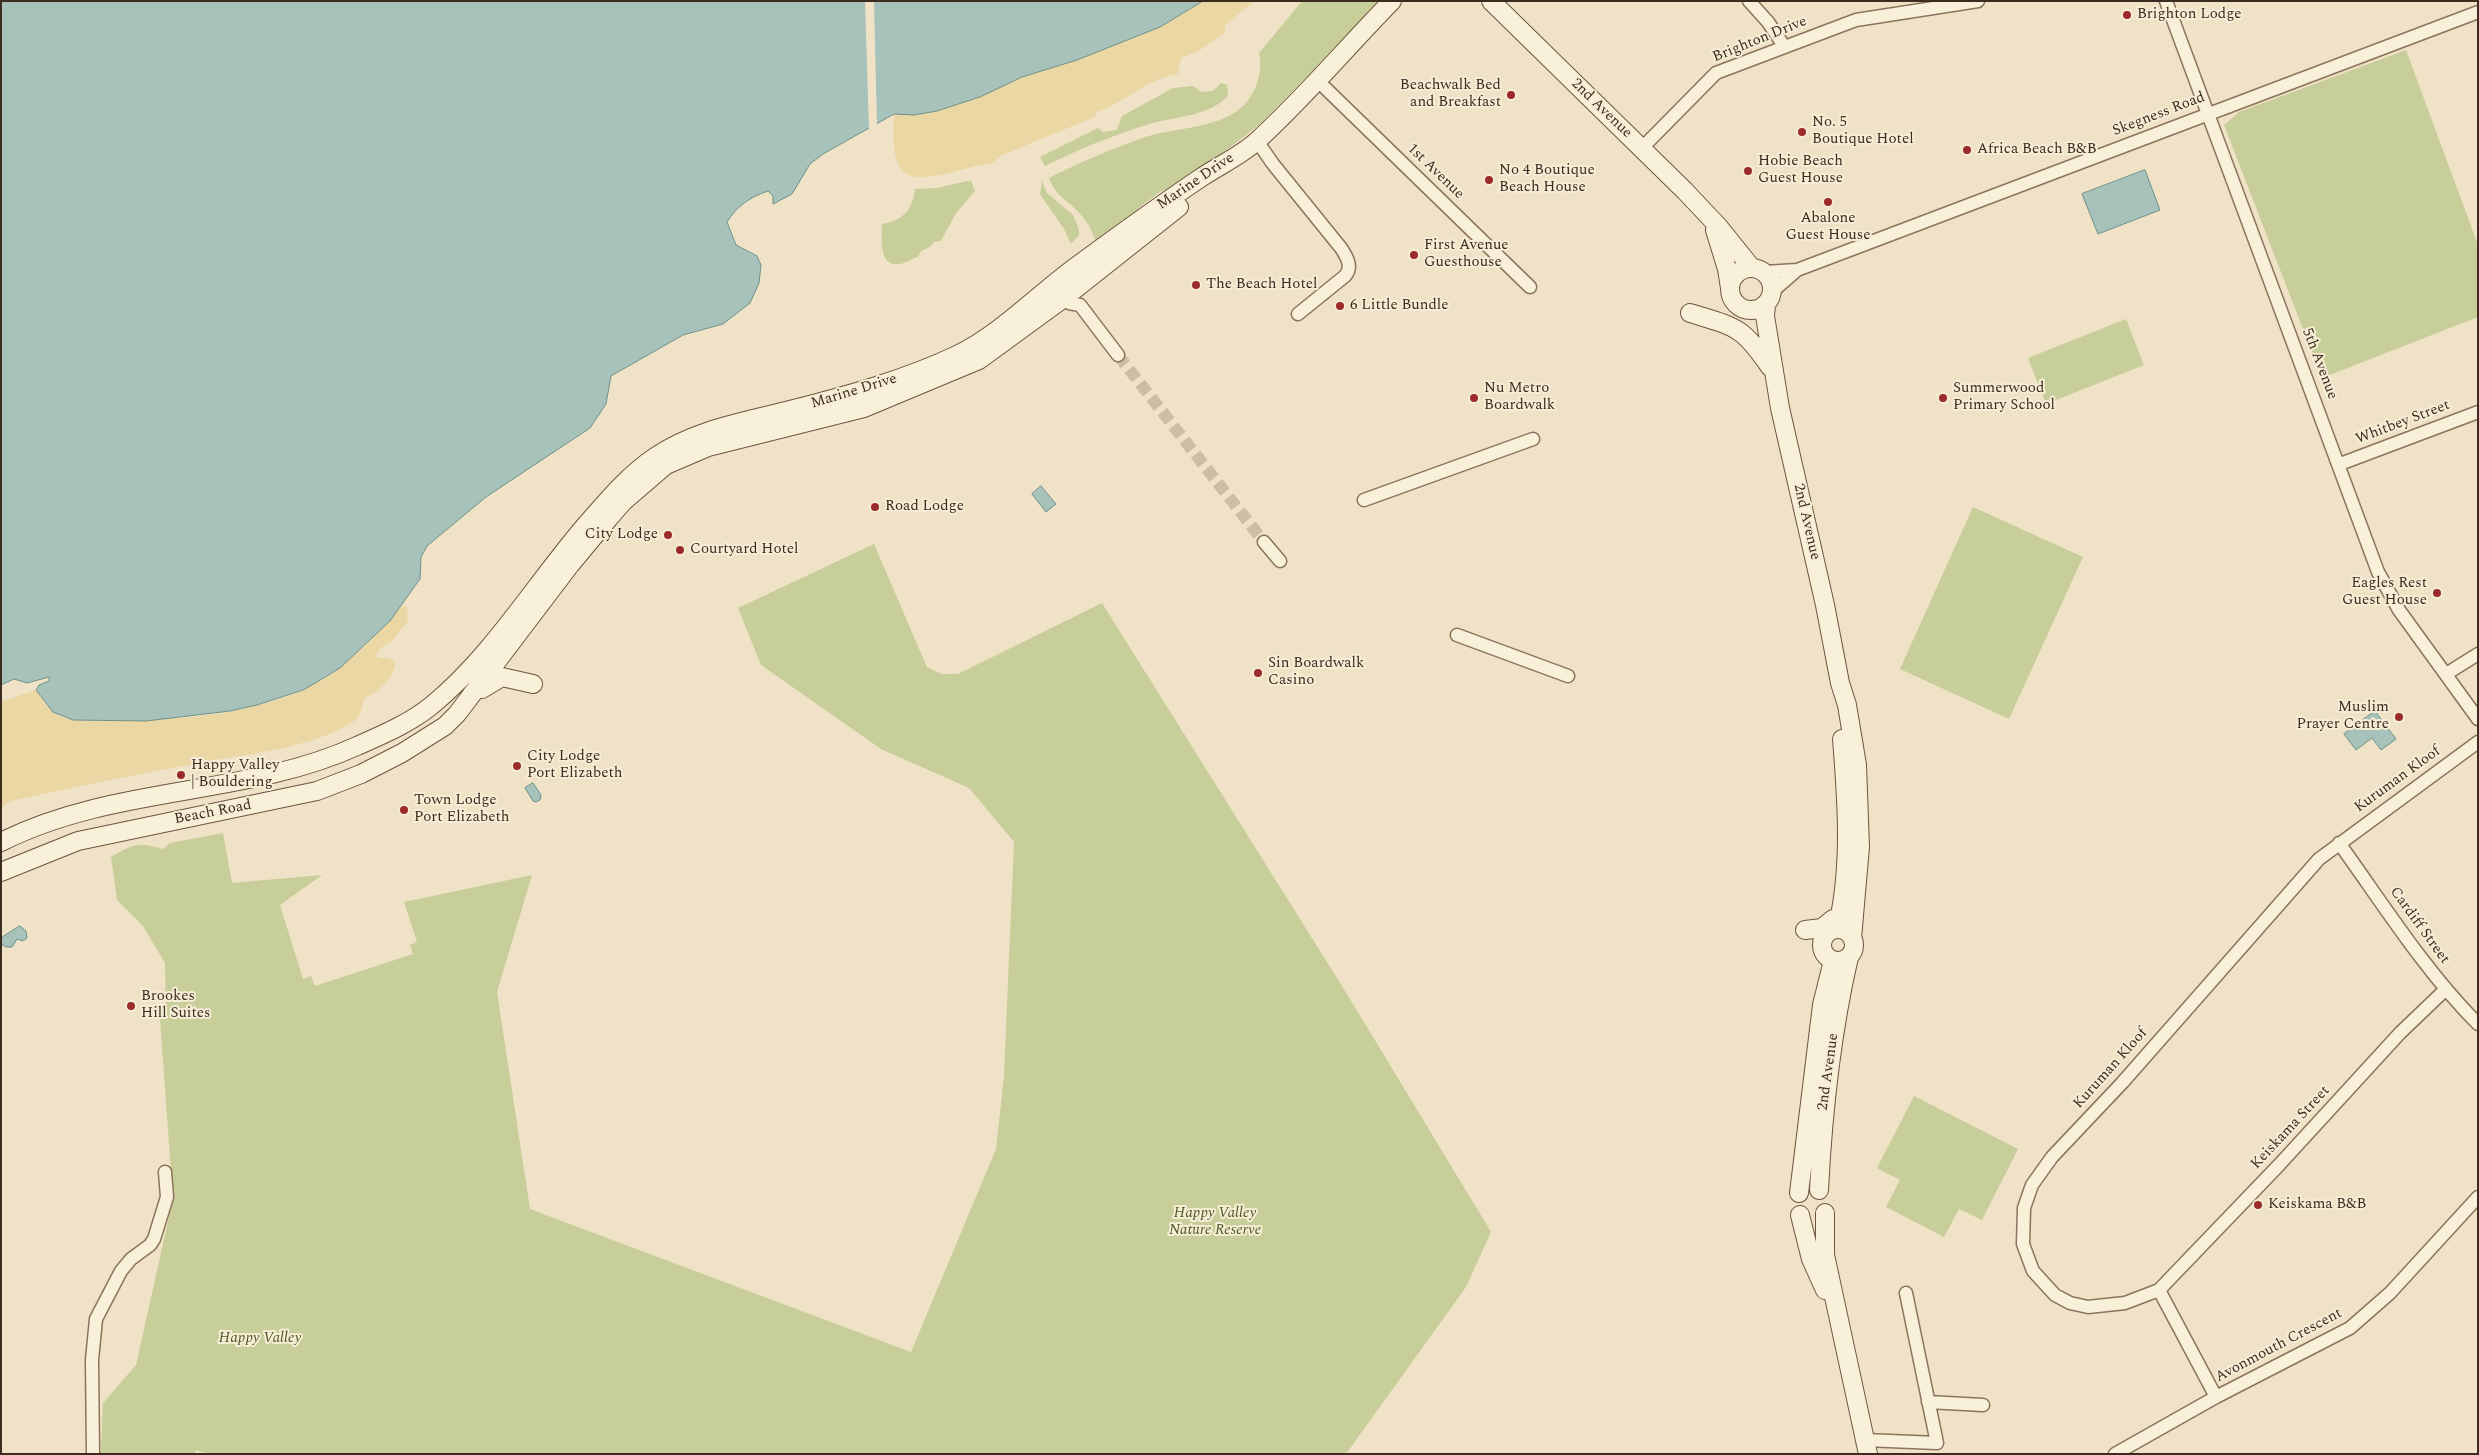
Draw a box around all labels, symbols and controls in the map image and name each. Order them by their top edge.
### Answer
place label: Brighton Lodge [2137,6,2242,24]
marker: Brighton Lodge [2121,9,2133,21]
street label: Brighton Drive [1710,13,1810,67]
street label: 2nd Avenue [1567,75,1635,143]
place label: Beachwalk Bed and Breakfast [1400,77,1501,112]
marker: Beachwalk Bed and Breakfast [1505,89,1517,101]
street label: Skegness Road [2110,89,2208,141]
place label: No. 5 Boutique Hotel [1812,114,1914,149]
marker: No. 5 Boutique Hotel [1796,126,1808,138]
street label: 1st Avenue [1403,140,1467,204]
place label: Africa Beach B&B [1977,141,2097,159]
marker: Africa Beach B&B [1961,144,1973,156]
street label: Marine Drive [1154,150,1238,214]
place label: Hobie Beach Guest House [1758,153,1843,188]
place label: No 4 Boutique Beach House [1499,162,1595,197]
marker: Hobie Beach Guest House [1742,165,1754,177]
marker: No 4 Boutique Beach House [1483,174,1495,186]
marker: Abalone Guest House [1822,196,1834,208]
place label: Abalone Guest House [1786,210,1870,245]
place label: First Avenue Guesthouse [1424,237,1509,272]
marker: First Avenue Guesthouse [1408,249,1420,261]
place label: The Beach Hotel [1206,276,1317,294]
marker: The Beach Hotel [1190,279,1202,291]
place label: 6 Little Bundle [1350,297,1449,315]
marker: 6 Little Bundle [1334,300,1346,312]
street label: 5th Avenue [2297,326,2341,402]
street label: Marine Drive [809,370,899,414]
place label: Nu Metro Boardwalk [1484,380,1555,415]
place label: Summerwood Primary School [1953,380,2055,415]
marker: Nu Metro Boardwalk [1468,392,1480,404]
marker: Summerwood Primary School [1937,392,1949,404]
street label: Whitbey Street [2353,397,2453,449]
street label: 2nd Avenue [1788,482,1824,562]
place label: Road Lodge [885,498,964,516]
marker: Road Lodge [869,501,881,513]
place label: City Lodge [585,526,658,544]
marker: City Lodge [662,529,674,541]
place label: Courtyard Hotel [690,541,799,559]
marker: Courtyard Hotel [674,544,686,556]
place label: Eagles Rest Guest House [2342,575,2427,610]
marker: Eagles Rest Guest House [2431,587,2443,599]
place label: Sin Boardwalk Casino [1268,655,1364,690]
marker: Sin Boardwalk Casino [1252,667,1264,679]
place label: Muslim Prayer Centre [2296,699,2389,734]
marker: Muslim Prayer Centre [2393,711,2405,723]
street label: Kuruman Kloof [2351,743,2445,817]
place label: City Lodge Port Elizabeth [527,748,623,783]
place label: Happy Valley | Bouldering [191,757,279,792]
marker: City Lodge Port Elizabeth [511,760,523,772]
marker: Happy Valley | Bouldering [175,769,187,781]
place label: Town Lodge Port Elizabeth [414,792,510,827]
street label: Beach Road [173,797,253,829]
marker: Town Lodge Port Elizabeth [398,804,410,816]
street label: Cardiff Street [2385,884,2453,968]
place label: Brookes Hill Suites [141,988,211,1023]
marker: Brookes Hill Suites [125,1000,137,1012]
street label: Kuruman Kloof [2070,1025,2152,1113]
street label: 2nd Avenue [1815,1032,1843,1112]
street label: Keiskama Street [2248,1082,2334,1174]
place label: Keiskama B&B [2268,1196,2366,1214]
marker: Keiskama B&B [2252,1199,2264,1211]
park label: Happy Valley Nature Reserve [1169,1205,1261,1240]
street label: Avonmouth Crescent [2213,1305,2345,1387]
park label: Happy Valley [219,1330,301,1348]

